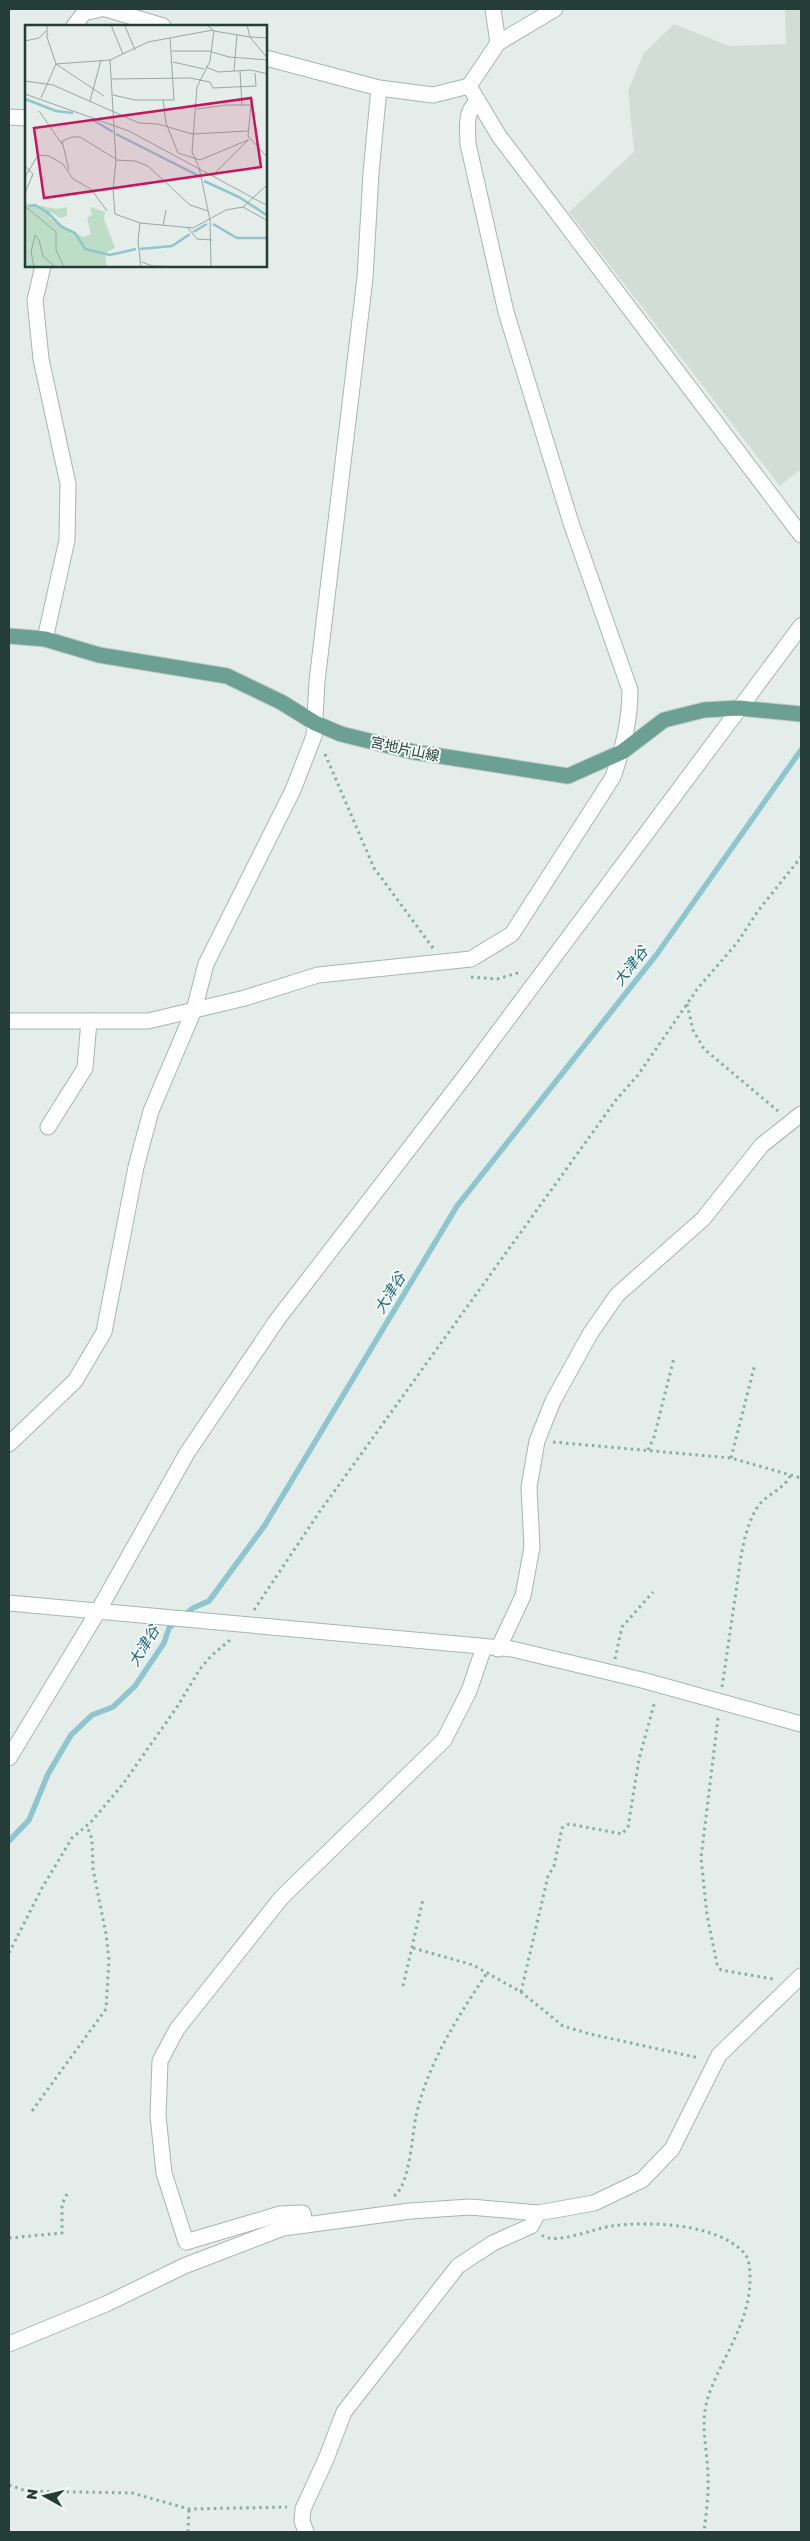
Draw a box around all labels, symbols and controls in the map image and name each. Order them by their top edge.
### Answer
inset map [25,25,268,268]
street label: 宮地片山線 [369,733,441,764]
water label: 大津谷 [609,941,652,989]
water label: 大津谷 [370,1267,409,1316]
water label: 大津谷 [124,1620,163,1669]
north arrow [20,2471,70,2521]
text: N [22,2488,41,2501]

